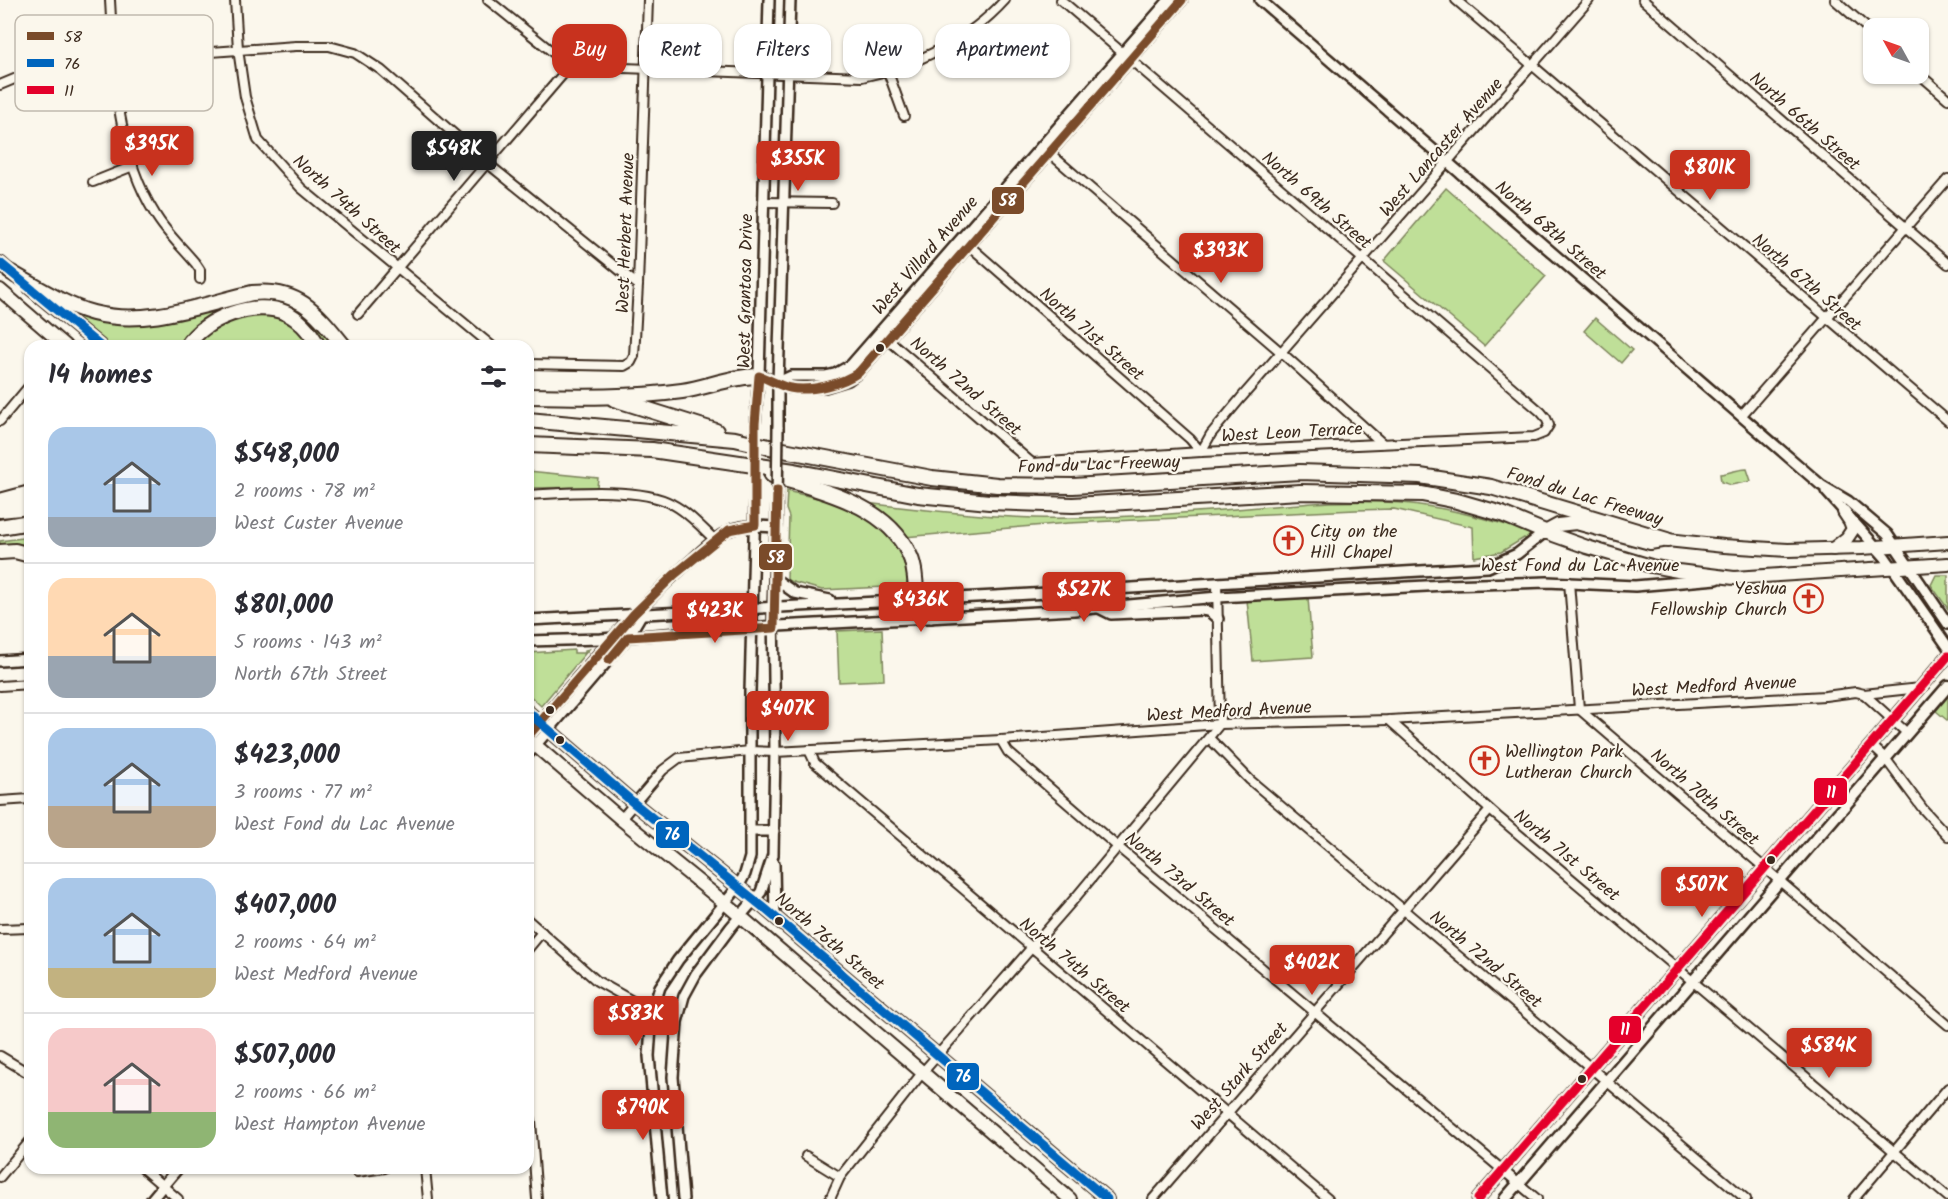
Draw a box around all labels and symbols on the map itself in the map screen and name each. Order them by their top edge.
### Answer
legend [15,15,213,111]
north arrow [1863,18,1929,84]
text: 58 [64,25,83,50]
text: 76 [64,52,80,77]
street label: North 66th Street [1742,65,1867,180]
street label: West Lancaster Avenue [1373,72,1511,224]
text: 11 [64,79,74,104]
pin: $395K [110,126,194,177]
pin: $548K [412,131,496,182]
pin: $355K [756,141,840,192]
street label: North 69th Street [1254,145,1379,258]
street label: North 74th Street [285,148,408,263]
pin: $801K [1668,150,1752,201]
street label: West Herbert Avenue [609,152,644,314]
street label: North 68th Street [1488,174,1613,289]
line badge: 58 [991,186,1025,215]
text: 58 [998,189,1017,214]
street label: West Villard Avenue [866,190,986,322]
street label: West Grantosa Drive [731,213,762,369]
street label: North 67th Street [1744,227,1868,340]
pin: $393K [1179,233,1263,284]
street label: North 71st Street [1032,281,1151,390]
street label: North 72nd Street [903,330,1028,445]
unlabelled marker [874,342,886,354]
street label: West Leon Terrace [1221,415,1363,452]
street label: Fond du Lac Freeway [1017,448,1181,483]
street label: Fond du Lac Freeway [1503,460,1667,535]
place label: City on the Hill Chapel [1310,518,1397,568]
church icon: City on the Hill Chapel [1273,525,1305,557]
line badge: 58 [758,543,793,571]
text: 58 [766,546,785,571]
street label: West Fond du Lac Avenue [1481,552,1679,581]
pin: $527K [1042,572,1126,623]
place label: Yeshua Fellowship Church [1650,575,1787,625]
pin: $436K [879,582,963,633]
church icon: Yeshua Fellowship Church [1792,582,1824,614]
pin: $423K [673,593,757,644]
street label: West Medford Avenue [1631,669,1797,706]
pin: $407K [746,691,830,742]
street label: West Medford Avenue [1146,694,1312,731]
unlabelled marker [544,704,556,716]
unlabelled marker [554,734,566,746]
place label: Wellington Park Lutheran Church [1505,738,1632,788]
street label: North 70th Street [1643,742,1766,855]
church icon: Wellington Park Lutheran Church [1468,745,1500,777]
line badge: 11 [1813,777,1848,806]
text: 11 [1826,781,1836,806]
street label: North 71st Street [1506,803,1627,910]
line badge: 76 [655,820,690,849]
text: 76 [664,823,680,848]
street label: North 73rd Street [1117,825,1241,936]
unlabelled marker [1765,854,1777,866]
pin: $507K [1660,867,1744,918]
street label: North 76th Street [767,886,891,999]
street label: North 72nd Street [1422,904,1549,1017]
street label: North 74th Street [1012,911,1137,1022]
unlabelled marker [773,915,785,927]
pin: $402K [1270,945,1354,996]
pin: $583K [594,996,678,1047]
street label: West Stark Street [1184,1015,1296,1138]
line badge: 11 [1608,1015,1642,1044]
text: 11 [1620,1018,1630,1043]
pin: $584K [1787,1028,1871,1079]
line badge: 76 [946,1062,980,1091]
text: 76 [955,1065,971,1090]
unlabelled marker [1576,1073,1588,1085]
pin: $790K [601,1090,685,1141]

